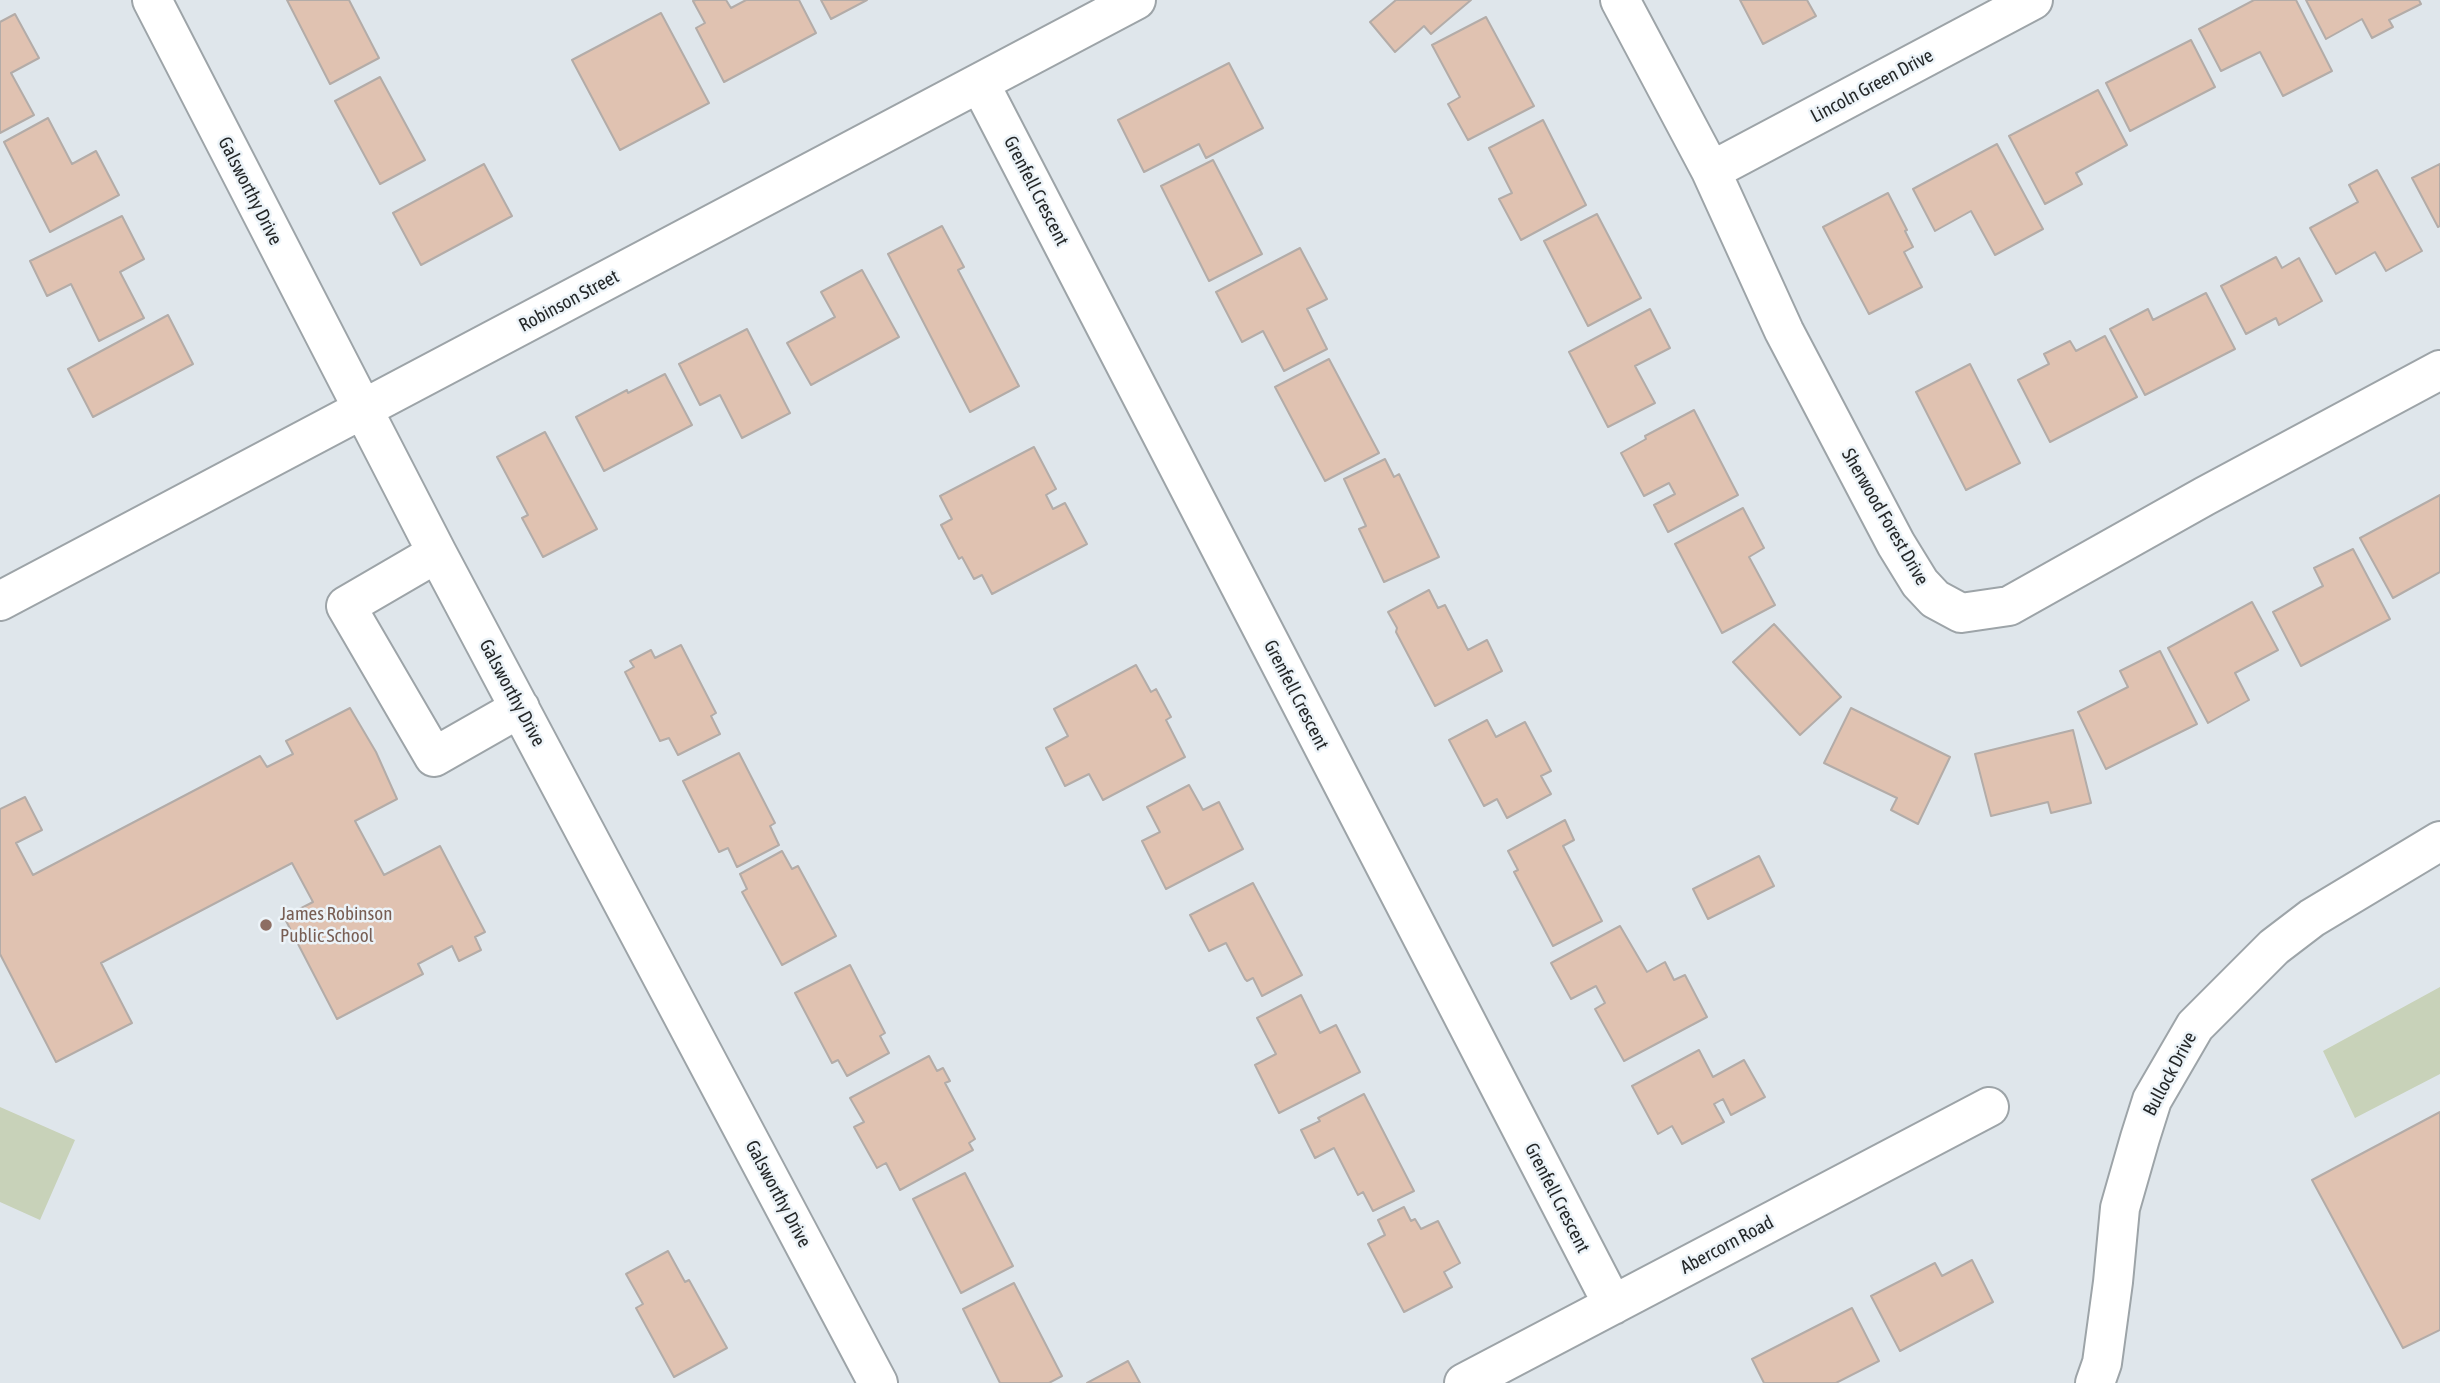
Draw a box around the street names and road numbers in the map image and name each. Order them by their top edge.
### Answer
street label: Lincoln Green Drive [1807,44,1937,128]
street label: Grenfell Crescent [999,132,1073,250]
street label: Galsworthy Drive [213,133,287,249]
street label: Robinson Street [515,265,623,337]
street label: Sherwood Forest Drive [1837,445,1933,589]
street label: Galsworthy Drive [474,635,550,751]
street label: Grenfell Crescent [1259,636,1333,754]
street label: Bullock Drive [2138,1028,2202,1120]
street label: Galsworthy Drive [740,1136,816,1252]
street label: Grenfell Crescent [1520,1139,1594,1257]
street label: Abercorn Road [1677,1211,1777,1279]

